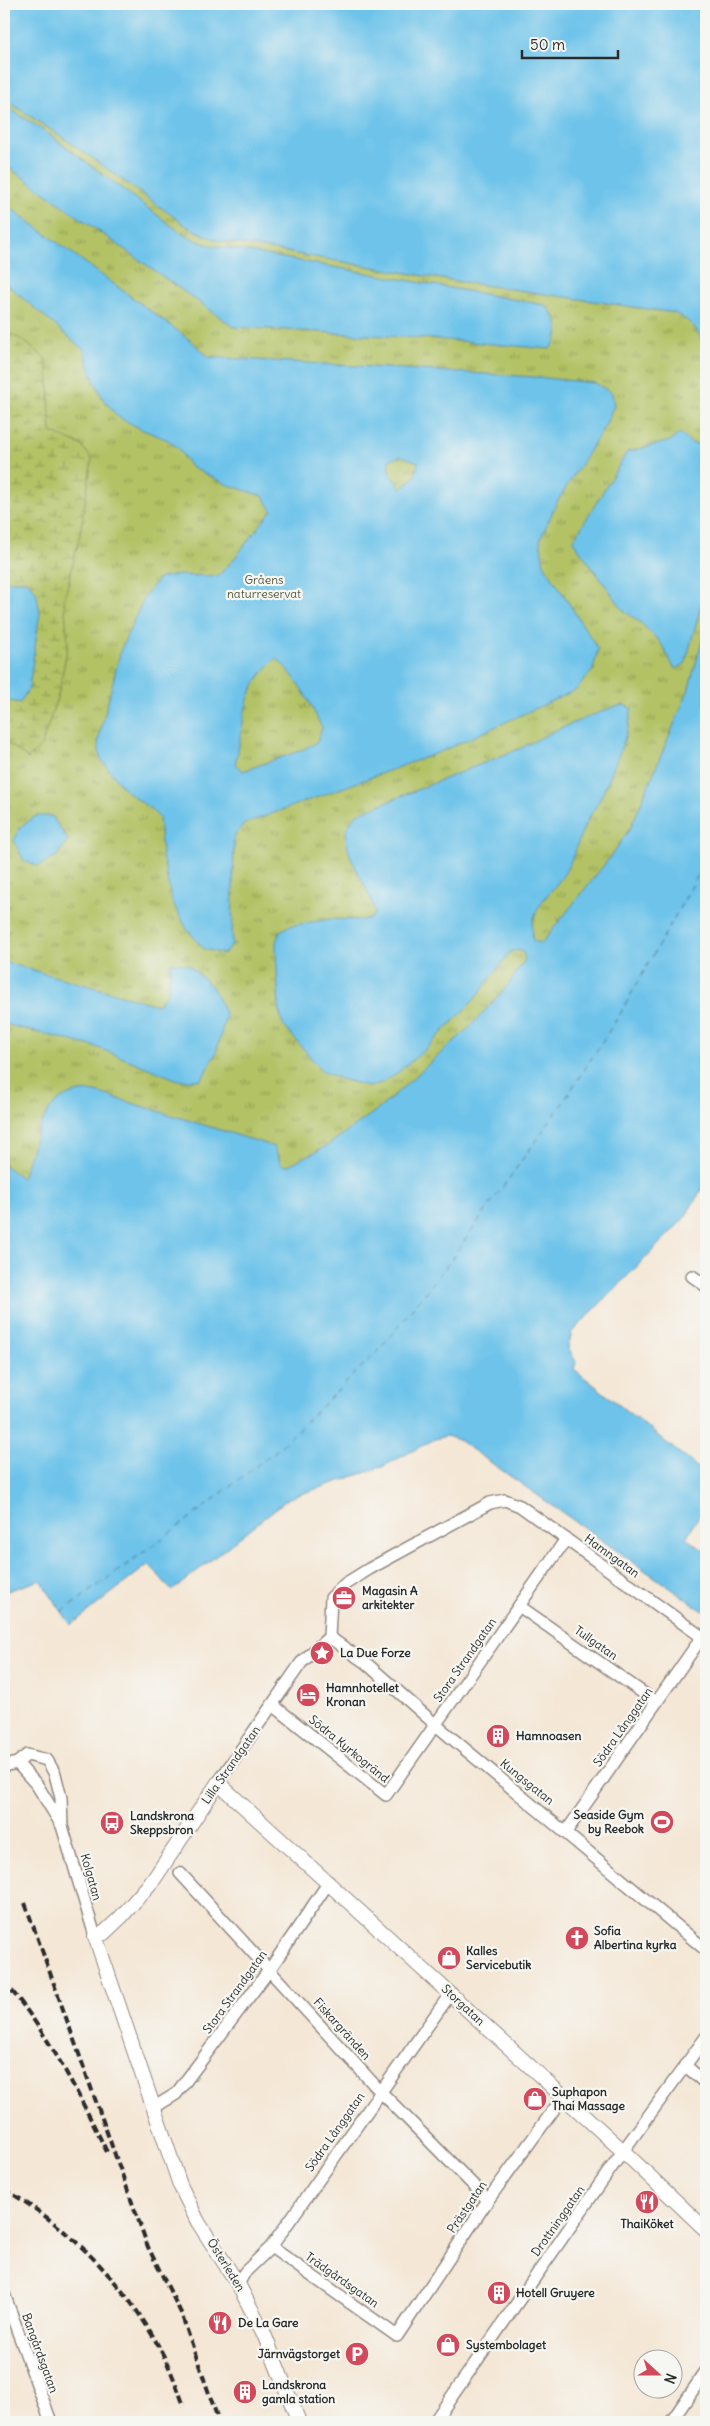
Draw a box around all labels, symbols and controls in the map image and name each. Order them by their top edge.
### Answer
scale bar [522,28,619,60]
text: 50 m [530,35,565,54]
park label: Gråens naturreservat [227,572,301,601]
street label: Hamngatan [582,1531,643,1581]
place label: Magasin A arkitekter [362,1583,418,1612]
office icon: Magasin A arkitekter [331,1585,357,1611]
street label: Stora Strandgatan [430,1615,499,1705]
street label: Tullgatan [572,1622,621,1663]
place icon: La Due Forze [309,1640,335,1666]
place label: La Due Forze [340,1645,411,1660]
place label: Hamnhotellet Kronan [326,1680,400,1709]
hotel icon: Hamnhotellet Kronan [295,1682,321,1708]
street label: Södra Långgatan [590,1684,656,1769]
street label: Södra Kyrkogränd [306,1712,393,1786]
street label: Lilla Strandgatan [198,1723,263,1807]
building icon: Hamnoasen [485,1723,511,1749]
place label: Hamnoasen [516,1728,581,1743]
street label: Kungsgatan [497,1755,557,1808]
place label: Seaside Gym by Reebok [574,1807,644,1837]
place label: Landskrona Skeppsbron [130,1808,194,1838]
sports icon: Seaside Gym by Reebok [649,1809,675,1835]
bus stop icon: Landskrona Skeppsbron [99,1810,125,1836]
street label: Kolgatan [78,1852,105,1902]
place label: Sofia Albertina kyrka [594,1923,677,1953]
church icon: Sofia Albertina kyrka [564,1925,590,1951]
place label: Kalles Servicebutik [466,1943,531,1972]
shop icon: Kalles Servicebutik [436,1945,462,1971]
street label: Stora Strandgatan [199,1947,270,2036]
street label: Storgatan [439,1981,488,2028]
street label: Fiskargränden [311,1995,374,2063]
place label: Suphapon Thai Massage [552,2084,626,2114]
shop icon: Suphapon Thai Massage [522,2086,548,2112]
street label: Södra Långgatan [302,2089,368,2174]
street label: Prästgatan [444,2178,490,2236]
street label: Drottninggatan [528,2182,587,2259]
restaurant icon: ThaiKöket [634,2189,660,2215]
place label: ThaiKöket [620,2216,675,2231]
street label: Österleden [204,2235,249,2294]
street label: Trädgårdsgatan [303,2249,382,2311]
building icon: Hotell Gruyere [486,2280,512,2306]
place label: Hotell Gruyere [516,2285,595,2301]
restaurant icon: De La Gare [207,2310,233,2336]
street label: Bangårdsgatan [19,2311,62,2395]
place label: De La Gare [238,2315,299,2330]
shop icon: Systembolaget [435,2332,461,2358]
place label: Systembolaget [466,2337,547,2353]
parking icon: Järnvägstorget [344,2341,370,2367]
place label: Järnvägstorget [258,2346,341,2362]
north arrow [632,2348,682,2398]
text: N [660,2371,680,2386]
place label: Landskrona gamla station [262,2377,335,2407]
building icon: Landskrona gamla station [232,2379,258,2405]

